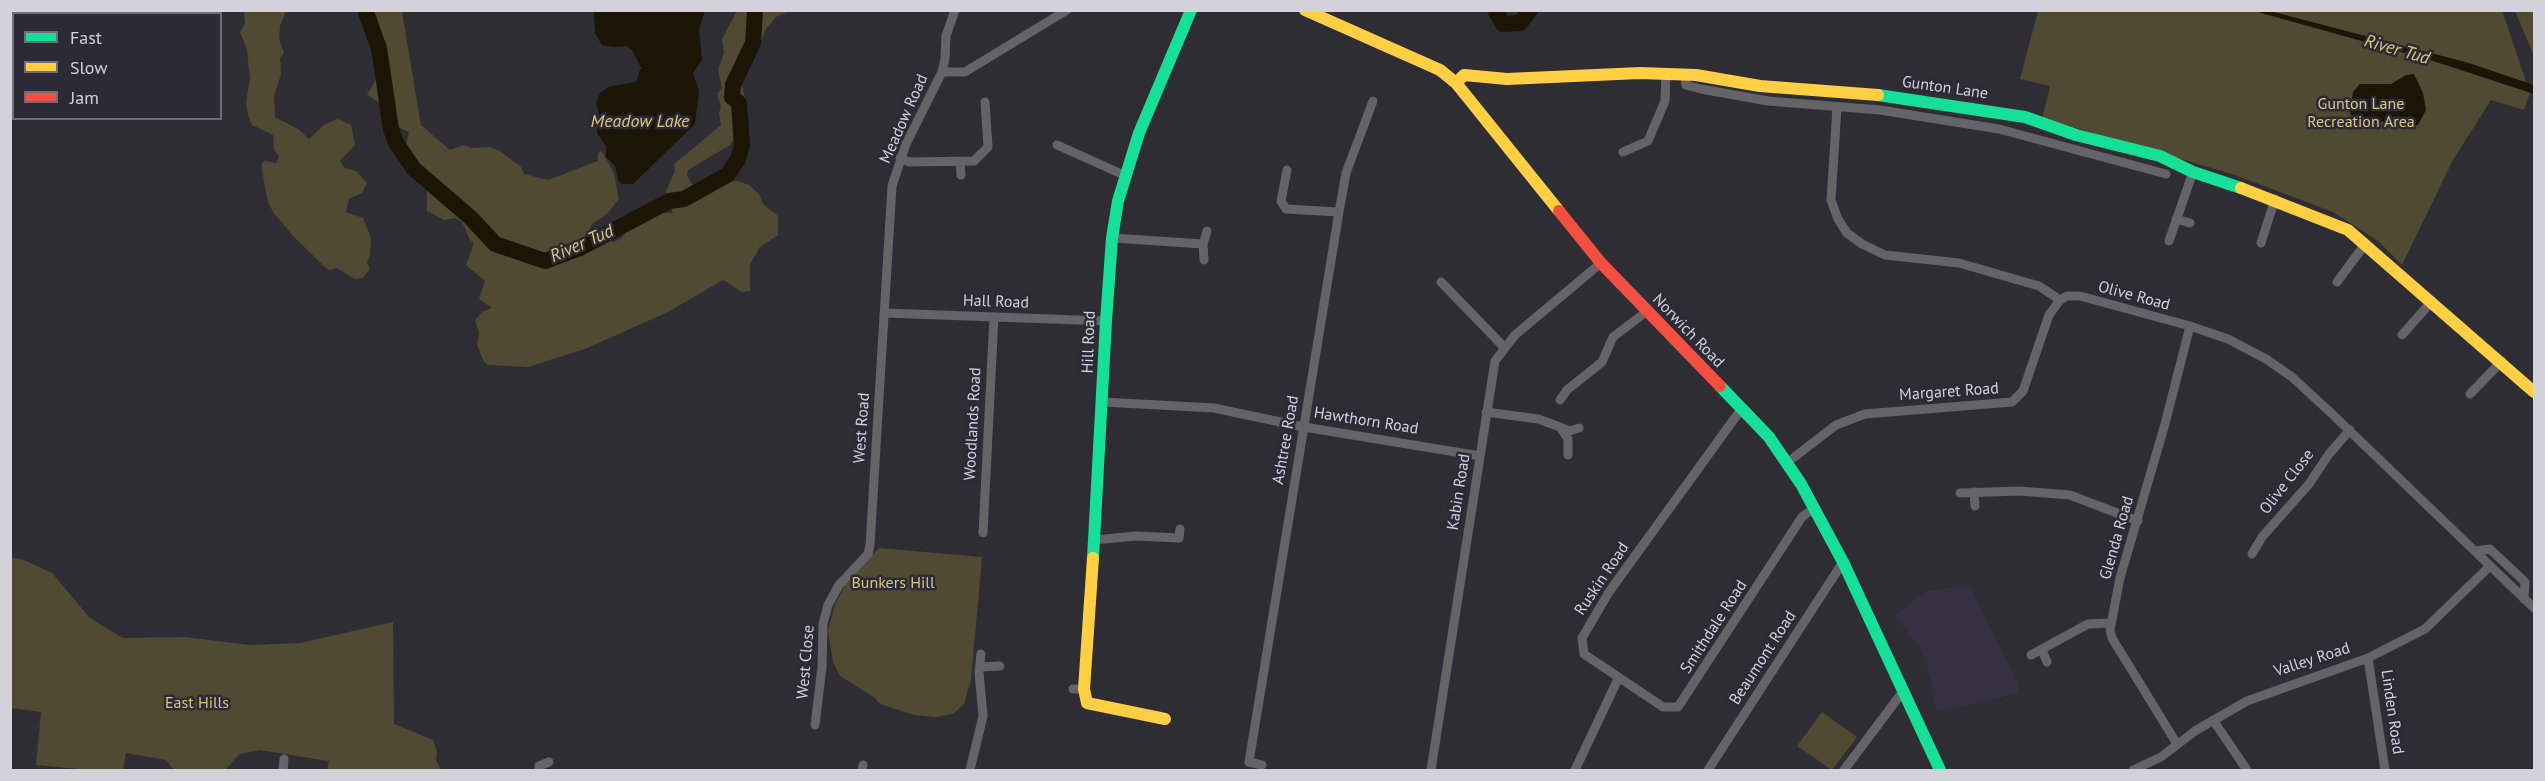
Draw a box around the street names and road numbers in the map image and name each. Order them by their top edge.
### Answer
street label: Meadow Road [876,71,932,167]
street label: Gunton Lane [1901,72,1989,104]
street label: Olive Road [2096,277,2172,315]
street label: Norwich Road [1648,290,1728,372]
street label: Hall Road [963,291,1029,313]
street label: Hill Road [1078,310,1100,374]
street label: Woodlands Road [960,367,986,481]
street label: Margaret Road [1899,379,1999,405]
street label: West Road [850,392,874,464]
street label: Ashtree Road [1269,394,1303,486]
street label: Hawthorn Road [1312,403,1420,439]
street label: Olive Close [2256,446,2318,518]
street label: Kabin Road [1443,452,1475,532]
street label: Glenda Road [2096,494,2138,582]
street label: Ruskin Road [1571,539,1633,619]
street label: Smithdale Road [1677,577,1751,677]
street label: Beaumont Road [1726,608,1800,708]
street label: West Close [793,624,819,700]
street label: Valley Road [2271,639,2353,681]
street label: Linden Road [2377,669,2407,755]

